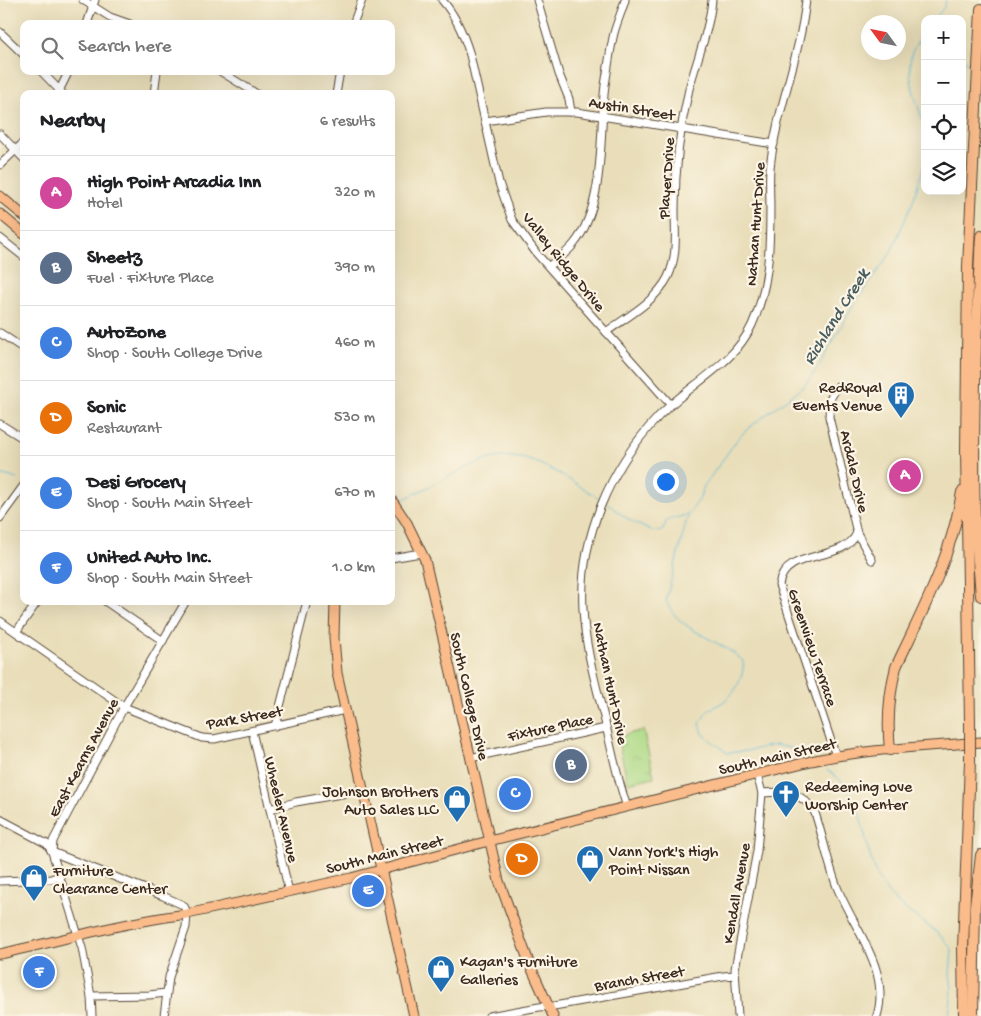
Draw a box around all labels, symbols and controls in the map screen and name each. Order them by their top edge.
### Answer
north arrow [861,15,906,60]
map controls [921,15,966,195]
button: + [921,15,966,60]
search box [20,20,395,75]
icon: search [38,34,66,62]
text: Search here [78,36,172,59]
button: − [921,60,966,105]
street label: Austin Street [587,94,677,127]
button: locate [921,105,966,150]
text: Nearby [40,110,105,135]
text: 6 results [320,113,375,132]
street label: Player Drive [656,136,681,221]
button: layers [921,150,966,195]
street label: Nathan Hunt Drive [744,161,771,287]
text: High Point Arcadia Inn [87,172,261,195]
text: A [51,184,61,203]
text: 320 m [335,184,375,203]
text: Hotel [87,195,123,214]
street label: Valley Ridge Drive [516,209,609,317]
text: Sheetz [87,247,142,270]
text: B [52,259,60,278]
text: 390 m [334,259,375,278]
water label: Richland Creek [799,264,876,369]
text: Fuel · Fixture Place [87,270,214,289]
text: AutoZone [87,322,166,345]
text: C [52,334,60,353]
text: 460 m [335,334,375,353]
text: Shop · South College Drive [87,345,262,364]
place label: RedRoyal Events Venue [792,380,883,417]
building icon: RedRoyal Events Venue [886,380,916,419]
text: Sonic [87,397,125,420]
text: D [51,409,61,428]
text: 530 m [334,409,375,428]
text: Restaurant [87,420,161,439]
street label: Ardale Drive [834,429,871,515]
pin: A [889,457,921,495]
your location [653,469,679,495]
text: Desi Grocery [87,472,186,495]
text: E [51,484,61,503]
text: 670 m [334,484,375,503]
text: Shop · South Main Street [87,495,251,514]
text: United Auto Inc. [87,547,213,570]
text: F [52,559,60,578]
text: 1.0 km [332,559,375,578]
text: Shop · South Main Street [87,570,251,589]
street label: Greenview Terrace [782,587,840,710]
street label: Nathan Hunt Drive [586,621,631,747]
street label: South College Drive [444,631,492,763]
street label: East Kearns Avenue [46,695,125,821]
street label: Park Street [204,703,286,736]
street label: Fixture Place [505,711,596,748]
street label: South Main Street [717,735,840,781]
pin: B [555,746,587,784]
street label: Wheeler Avenue [258,755,301,865]
pin: C [499,775,531,813]
church icon: Redeeming Love Worship Center [771,779,801,818]
place label: Redeeming Love Worship Center [805,779,913,816]
place label: Johnson Brothers Auto Sales LLC [322,784,439,821]
shop icon: Johnson Brothers Auto Sales LLC [442,784,472,823]
street label: South Main Street [324,832,447,880]
pin: D [506,840,538,878]
street label: Kendall Avenue [720,841,757,945]
shop icon: Vann York's High Point Nissan [575,844,605,883]
place label: Vann York's High Point Nissan [608,844,719,881]
shop icon: Furniture Clearance Center [19,863,49,902]
place label: Furniture Clearance Center [52,863,168,900]
pin: E [352,872,384,910]
pin: F [23,953,55,991]
shop icon: Kagan's Furniture Galleries [426,954,456,993]
place label: Kagan's Furniture Galleries [460,954,578,991]
street label: Branch Street [592,963,687,998]

